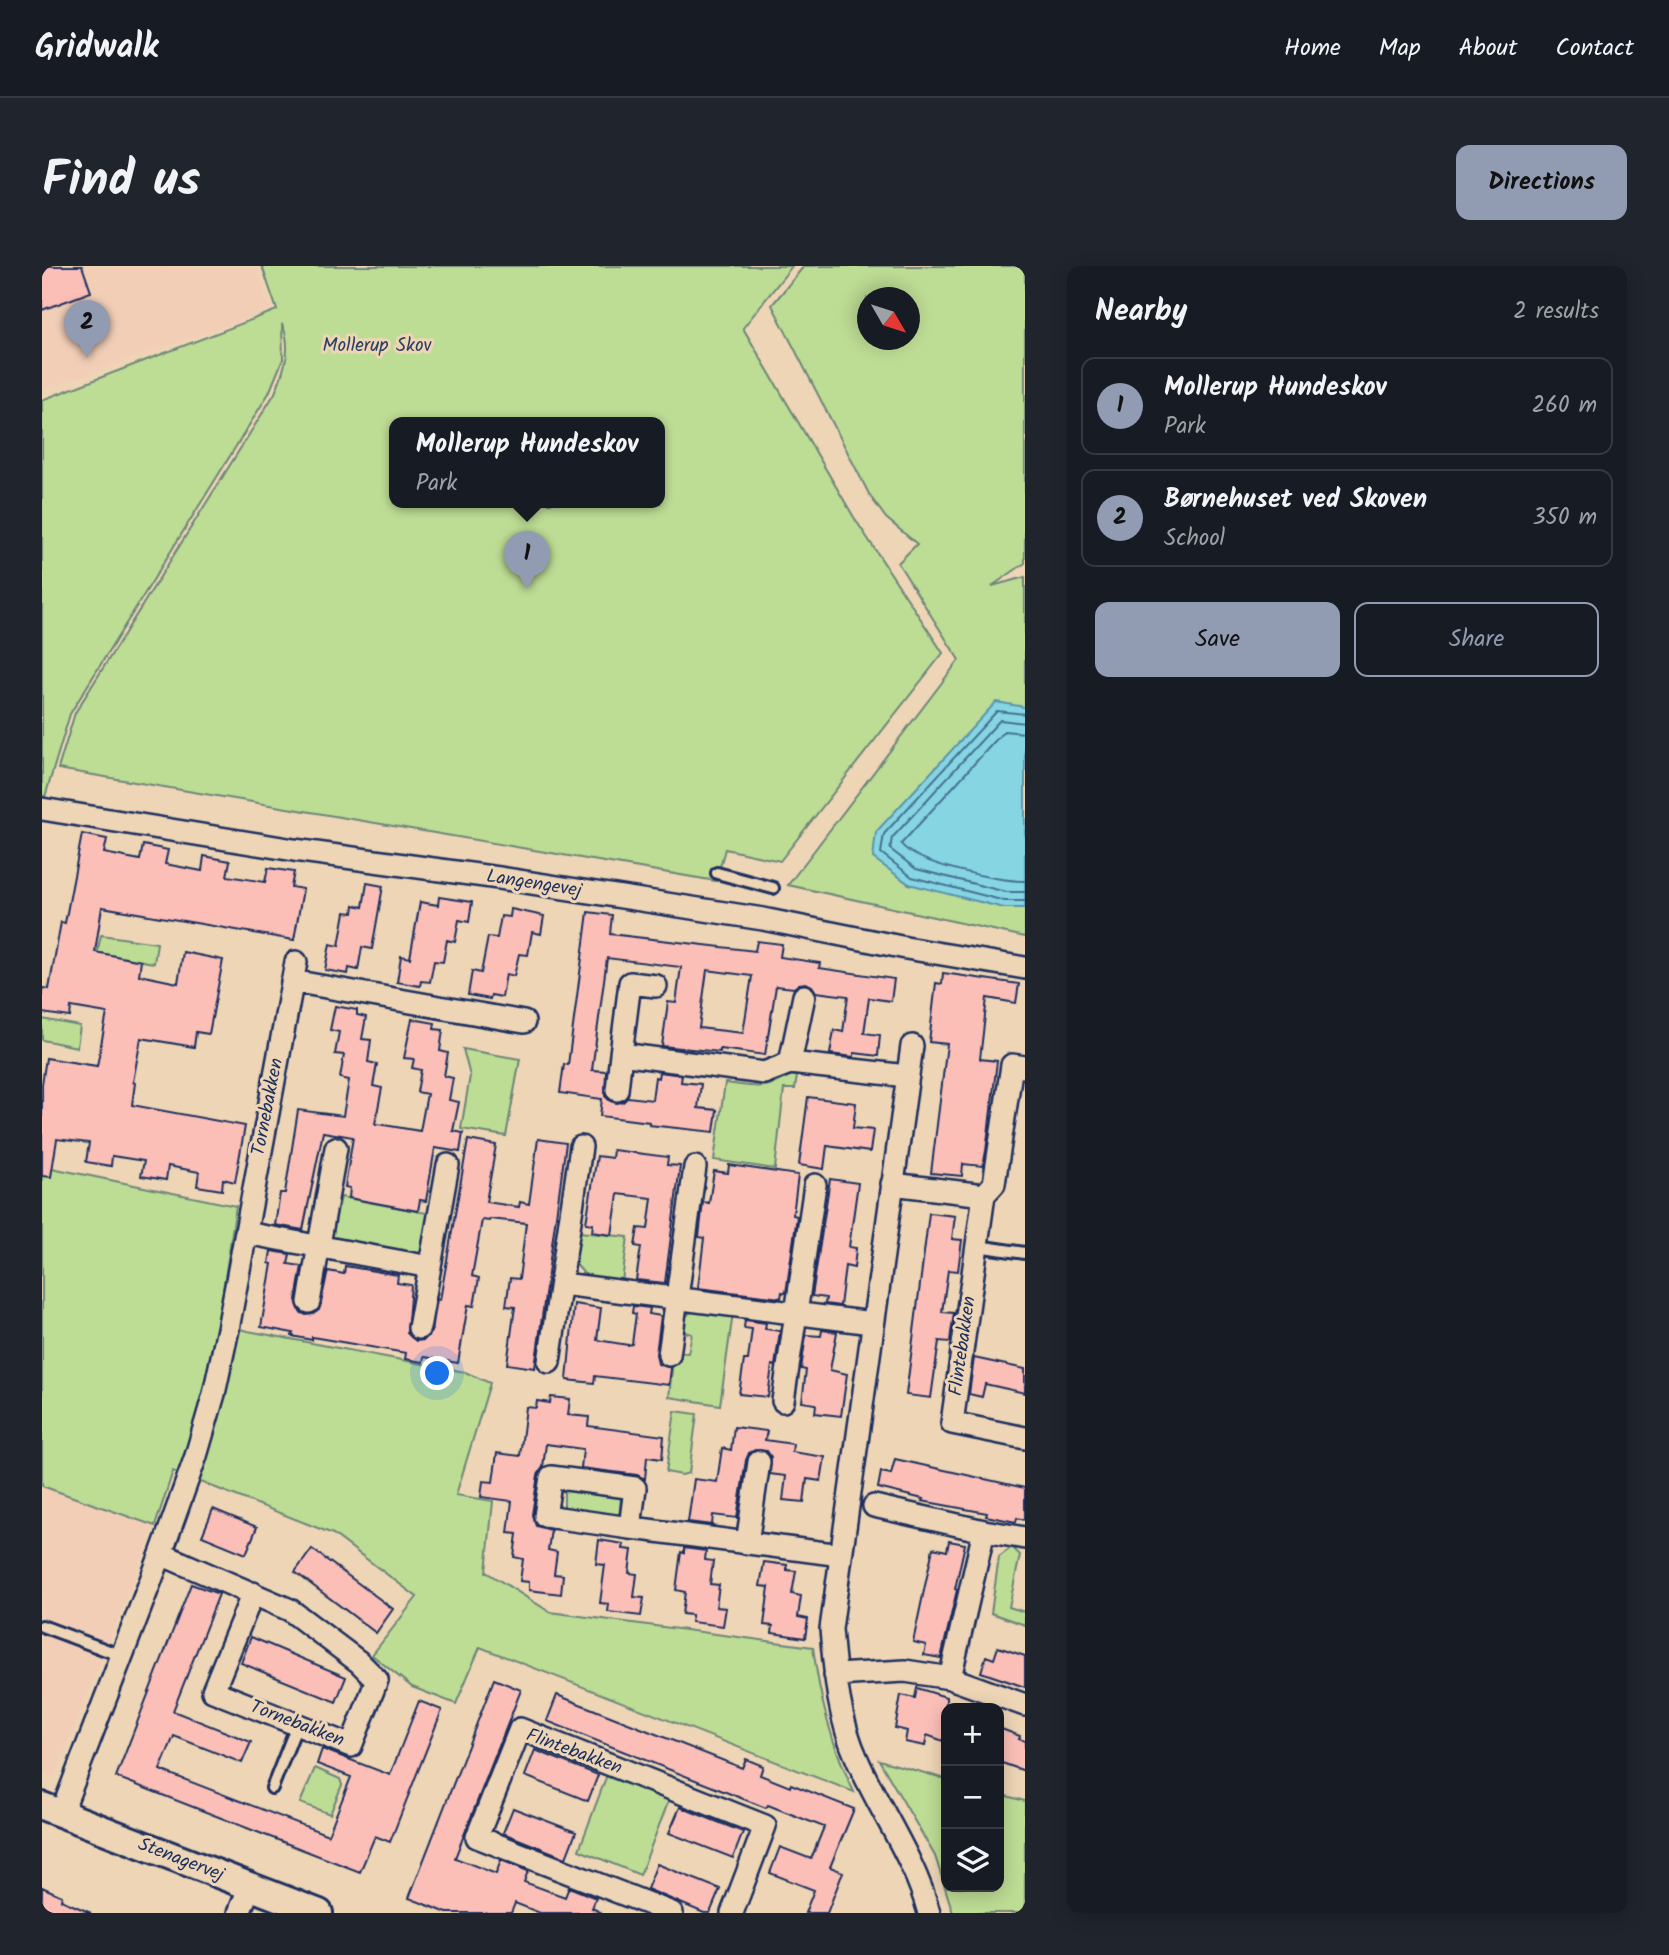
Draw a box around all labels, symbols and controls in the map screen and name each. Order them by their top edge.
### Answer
text: Gridwalk [35,22,158,75]
text: Home [1284,29,1341,68]
text: Map [1379,29,1421,68]
text: About [1459,29,1517,68]
text: Contact [1555,29,1634,68]
text: Find us [42,143,200,221]
button: Directions [1456,145,1627,220]
north arrow [857,287,920,350]
text: Nearby [1095,288,1187,336]
text: 2 results [1513,294,1599,330]
pin: 2 [64,300,110,358]
park label: Mollerup Skov [322,331,433,361]
text: Mollerup Hundeskov [1164,367,1387,409]
text: 1 [1117,388,1123,424]
text: 260 m [1532,388,1597,424]
text: Park [1164,409,1206,445]
popup [389,417,665,508]
text: Mollerup Hundeskov [416,424,638,466]
text: Park [416,466,457,502]
text: Børnehuset ved Skoven [1164,479,1427,521]
text: 2 [1113,500,1127,536]
text: 350 m [1532,500,1597,536]
text: School [1164,521,1225,557]
pin: 1 [504,531,550,589]
button: Save [1095,602,1340,677]
button: Share [1354,602,1599,677]
street label: Langengevej [484,862,585,907]
street label: Tornebakken [244,1055,292,1159]
street label: Flintebakken [941,1294,985,1398]
your location [420,1356,454,1390]
street label: Tornebakken [245,1692,349,1756]
map controls [941,1703,1004,1892]
button: + [941,1703,1004,1766]
street label: Flintebakken [522,1721,626,1783]
button: − [941,1766,1004,1829]
button: layers [941,1829,1004,1892]
street label: Stenagervej [133,1830,230,1891]

